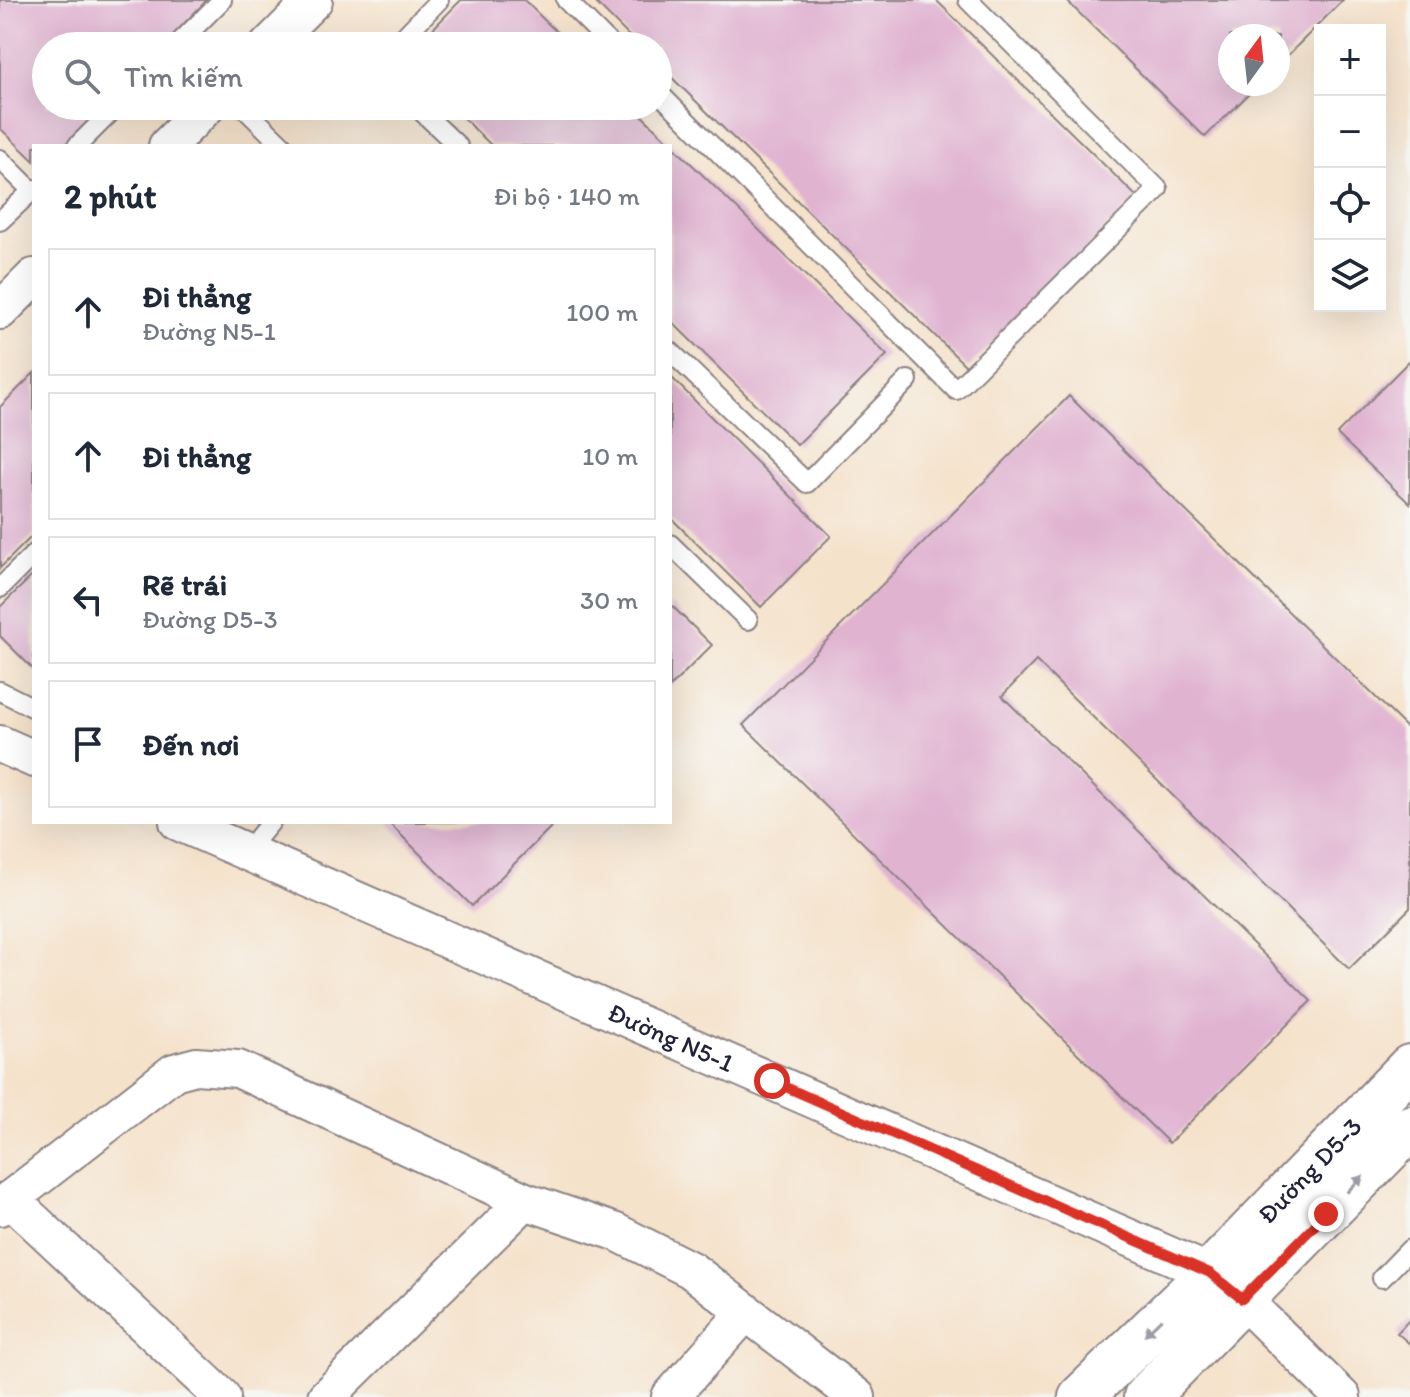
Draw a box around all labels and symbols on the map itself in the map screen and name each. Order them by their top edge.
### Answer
north arrow [1218,24,1290,96]
street label: Đường N5-1 [603,996,739,1079]
route start [754,1063,790,1099]
street label: Đường D5-3 [1251,1111,1368,1230]
one-way arrow [1346,1175,1364,1194]
route end [1308,1196,1344,1232]
one-way arrow [1144,1317,1163,1336]

